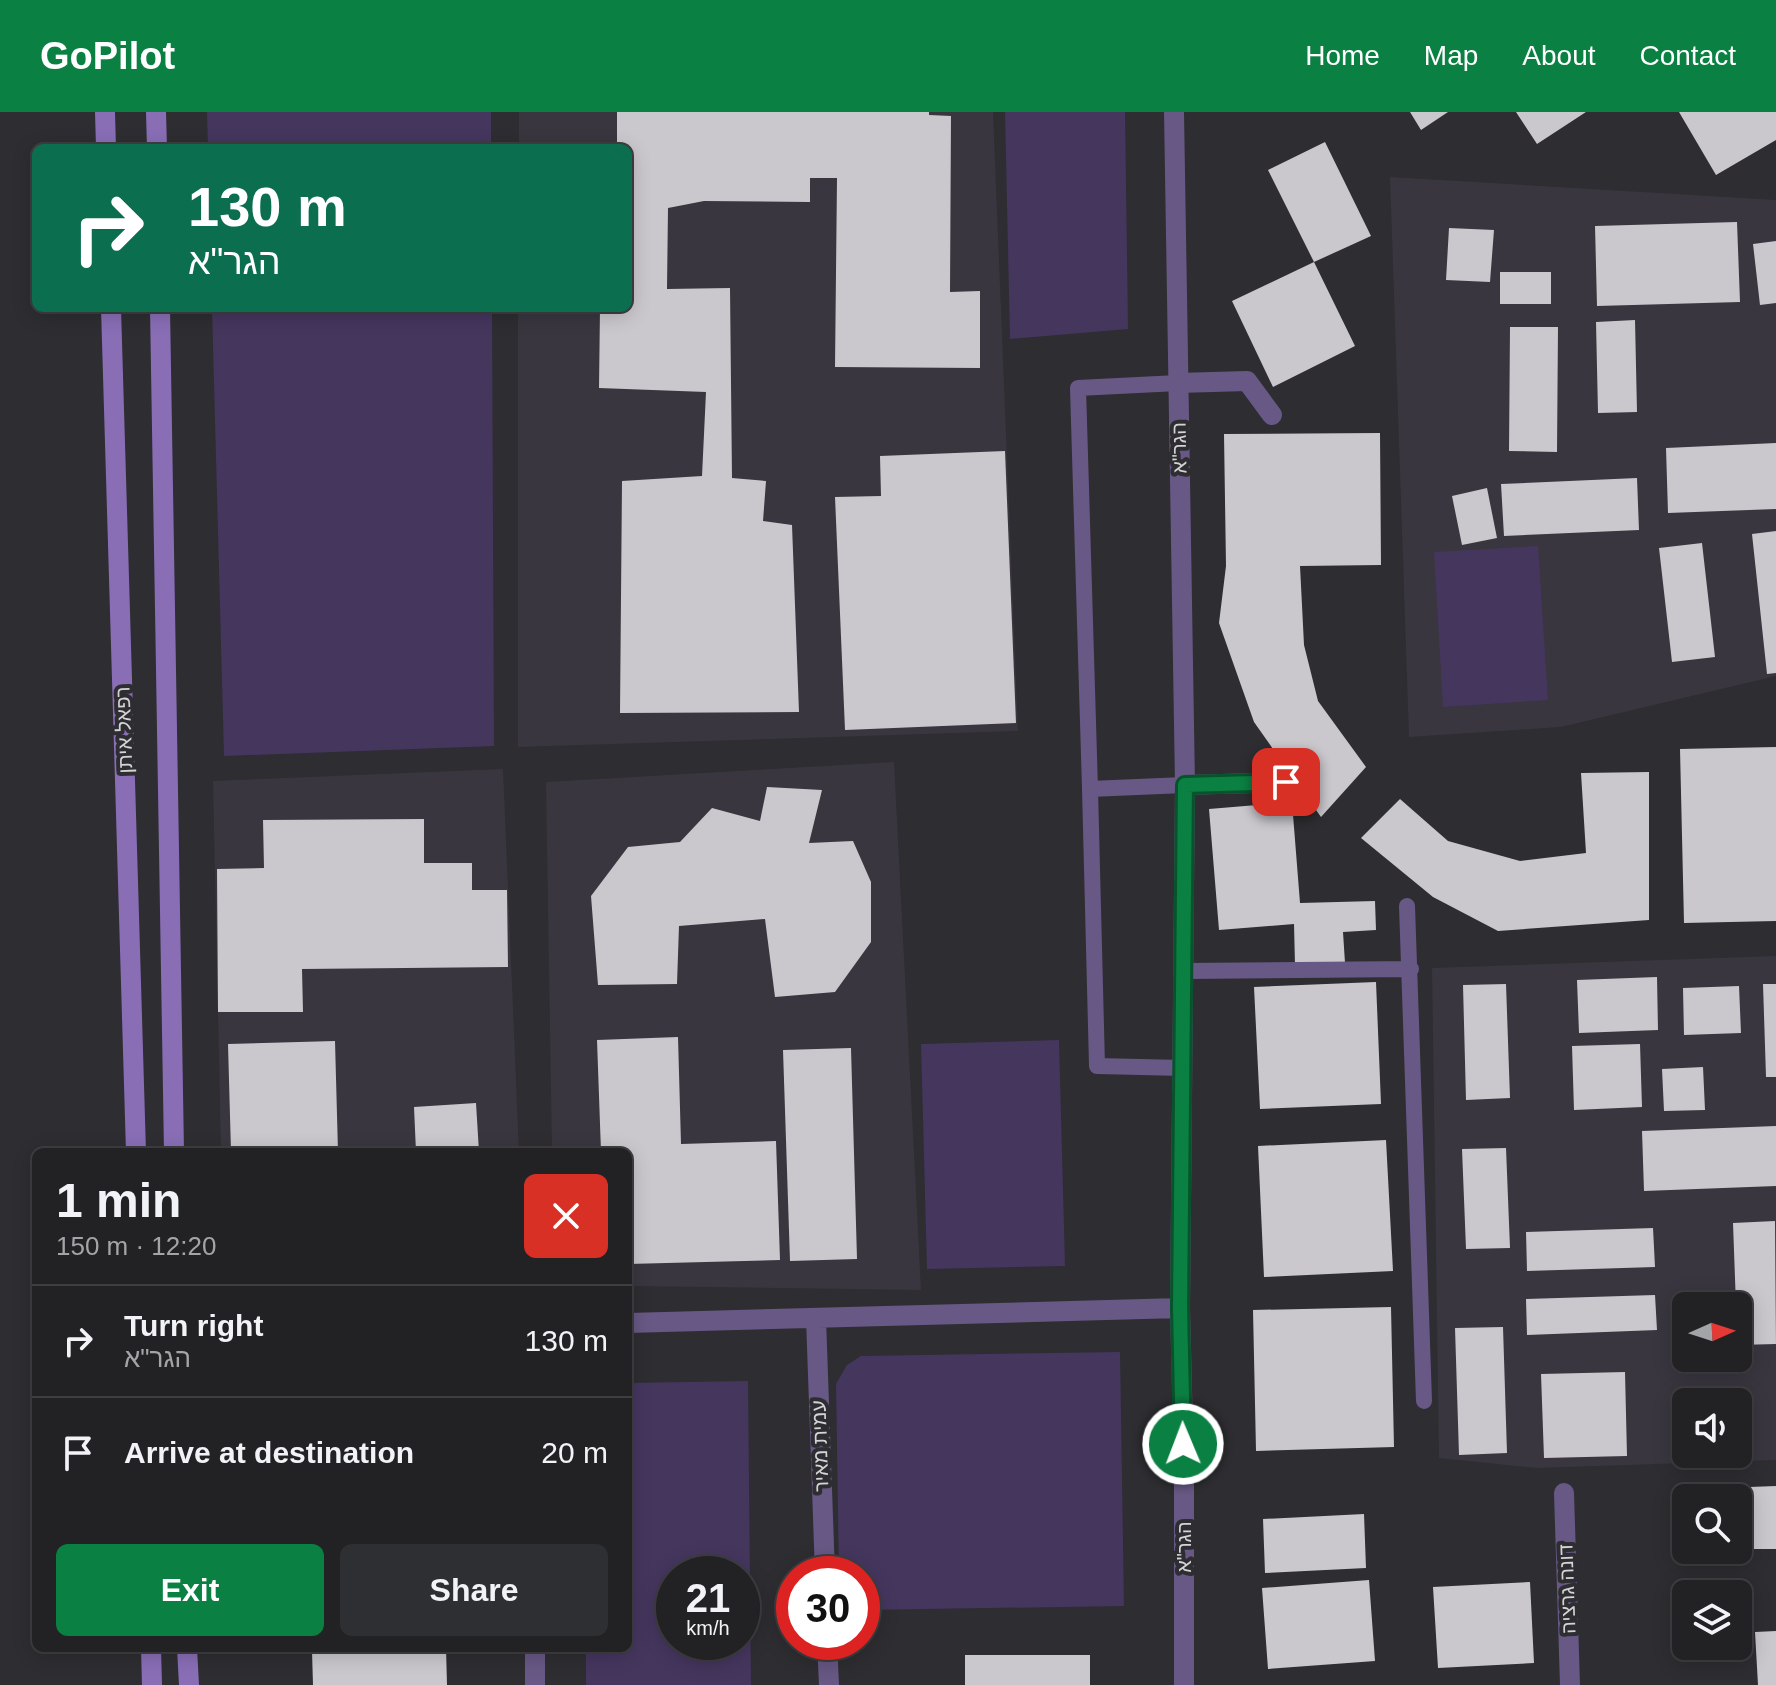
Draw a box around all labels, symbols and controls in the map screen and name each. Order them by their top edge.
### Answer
text: GoPilot [40,35,175,77]
text: Home [1305,40,1380,71]
text: Map [1424,40,1478,71]
text: About [1522,40,1596,71]
text: Contact [1640,40,1736,71]
text: 130 m [188,175,347,238]
icon: right [56,176,160,280]
text: הגר"א [188,241,281,282]
street label: הגר"א [1168,422,1190,474]
street label: רפאל איתן [111,686,137,774]
pin [1252,748,1320,816]
icon: arrive [1264,760,1308,804]
text: 1 min [56,1174,181,1227]
button: close [524,1174,608,1258]
text: 150 m · 12:20 [56,1231,216,1261]
north arrow [1672,1292,1752,1372]
map controls [1672,1292,1752,1660]
text: Turn right [124,1309,263,1342]
icon: right [56,1319,100,1363]
text: 130 m [525,1324,608,1357]
text: הגר"א [124,1343,191,1373]
button: sound [1672,1388,1752,1468]
street label: עמית מאיר [807,1400,833,1492]
position arrow [1141,1402,1225,1486]
icon: arrive [56,1431,100,1475]
text: Arrive at destination [124,1436,414,1469]
text: 20 m [541,1436,608,1469]
button: search [1672,1484,1752,1564]
street label: הגר"א [1173,1521,1195,1573]
button: Exit [56,1544,324,1636]
button: Share [340,1544,608,1636]
street label: דונה גרציה [1554,1544,1580,1634]
speed limit sign: 30 [776,1556,880,1660]
text: 21 [686,1576,730,1620]
button: layers [1672,1580,1752,1660]
text: km/h [686,1617,730,1639]

